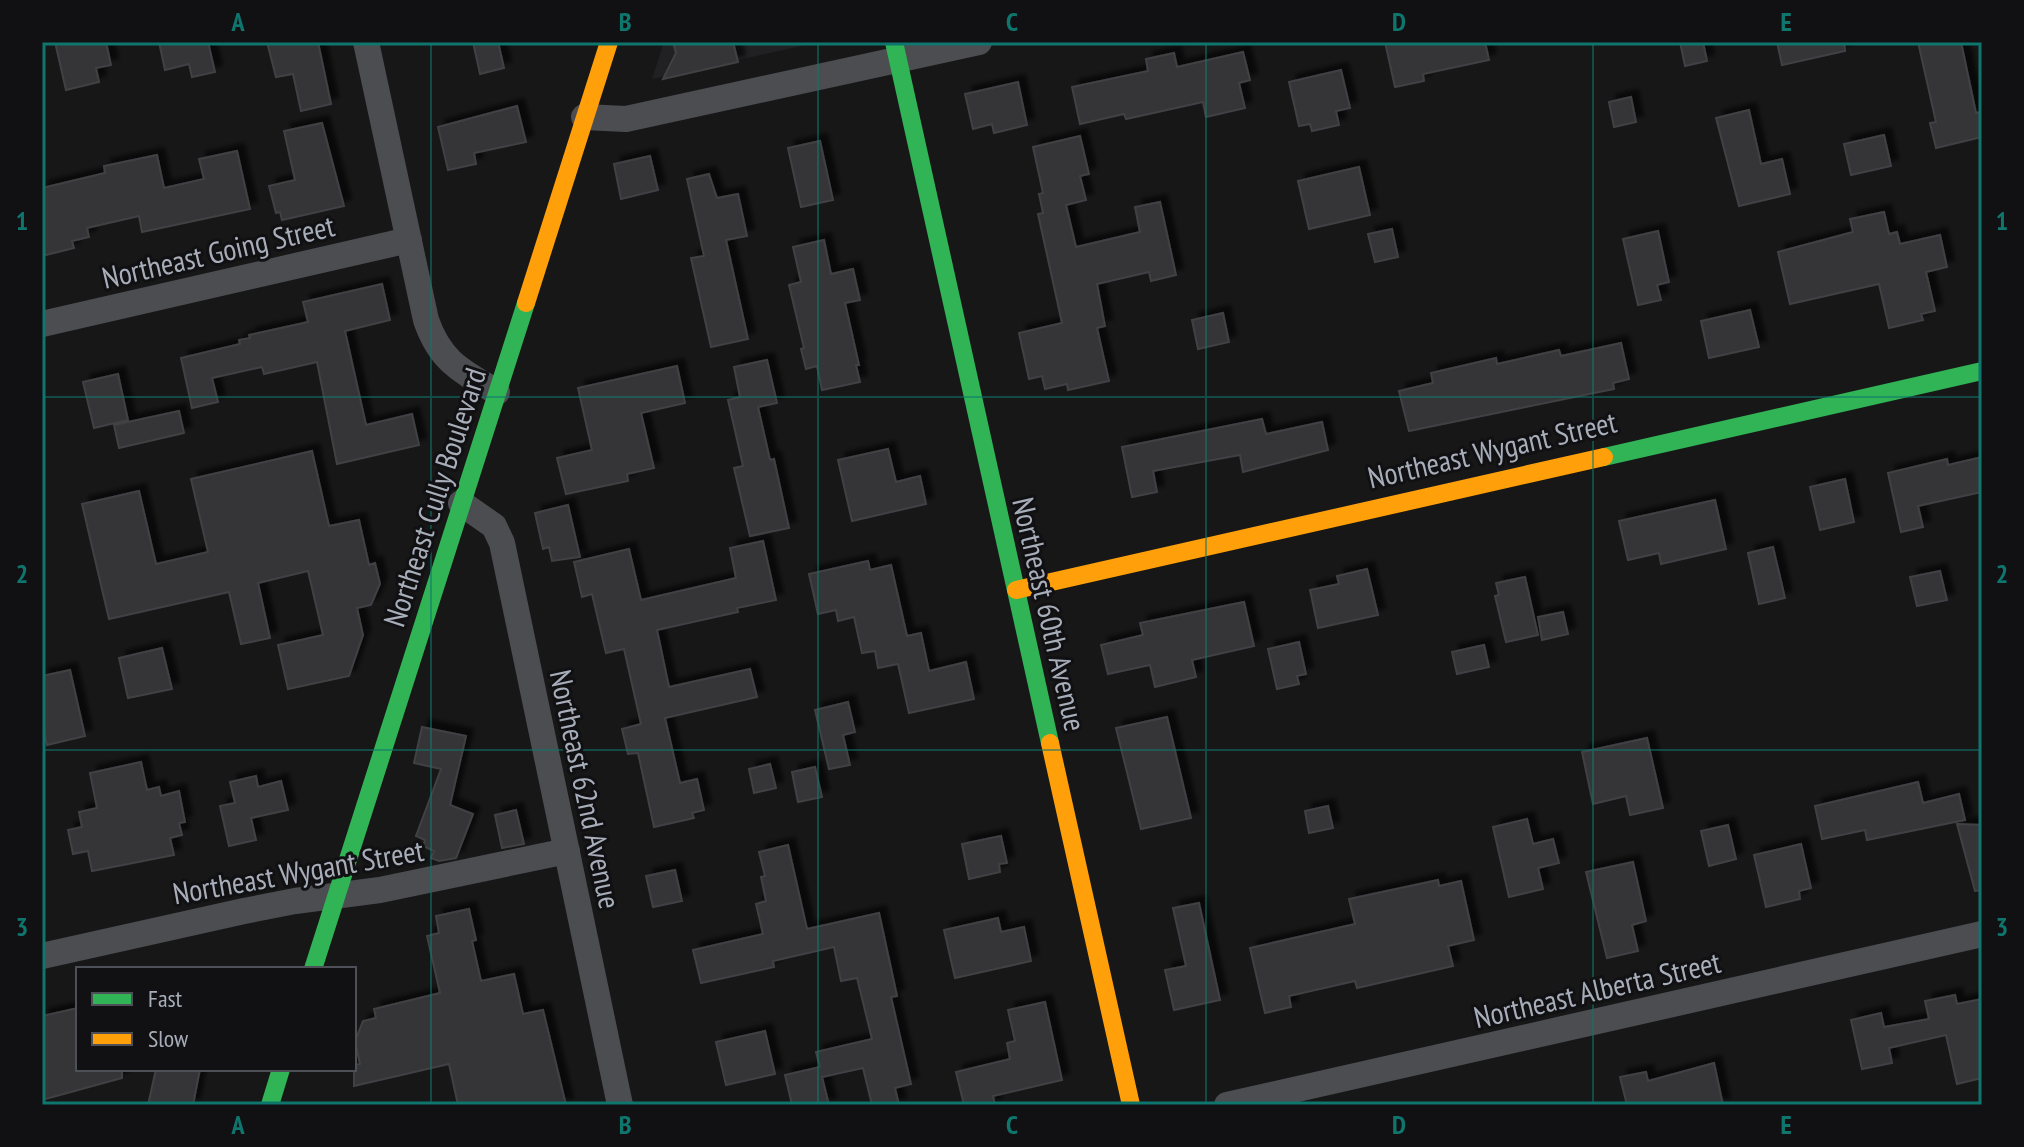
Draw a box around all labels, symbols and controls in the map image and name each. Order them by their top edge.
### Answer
text: A [230,5,245,38]
text: B [619,5,632,38]
text: C [1006,5,1018,38]
text: D [1392,5,1406,38]
text: E [1780,5,1792,38]
text: 1 [16,204,28,237]
text: 1 [1996,204,2008,237]
street label: Northeast Going Street [98,205,339,297]
street label: Northeast Cully Boulevard [374,363,494,631]
street label: Northeast Wygant Street [1364,401,1621,497]
street label: Northeast 60th Avenue [1004,493,1096,735]
text: 2 [16,557,28,590]
text: 2 [1996,557,2008,590]
street label: Northeast 62nd Avenue [542,666,630,912]
street label: Northeast Wygant Street [170,830,427,912]
text: 3 [16,910,28,943]
text: 3 [1996,910,2008,943]
street label: Northeast Alberta Street [1470,941,1725,1036]
legend [76,967,356,1071]
text: Fast [148,983,183,1014]
text: Slow [148,1023,189,1054]
text: A [230,1108,245,1141]
text: B [619,1108,632,1141]
text: C [1006,1108,1018,1141]
text: D [1392,1108,1406,1141]
text: E [1780,1108,1792,1141]

